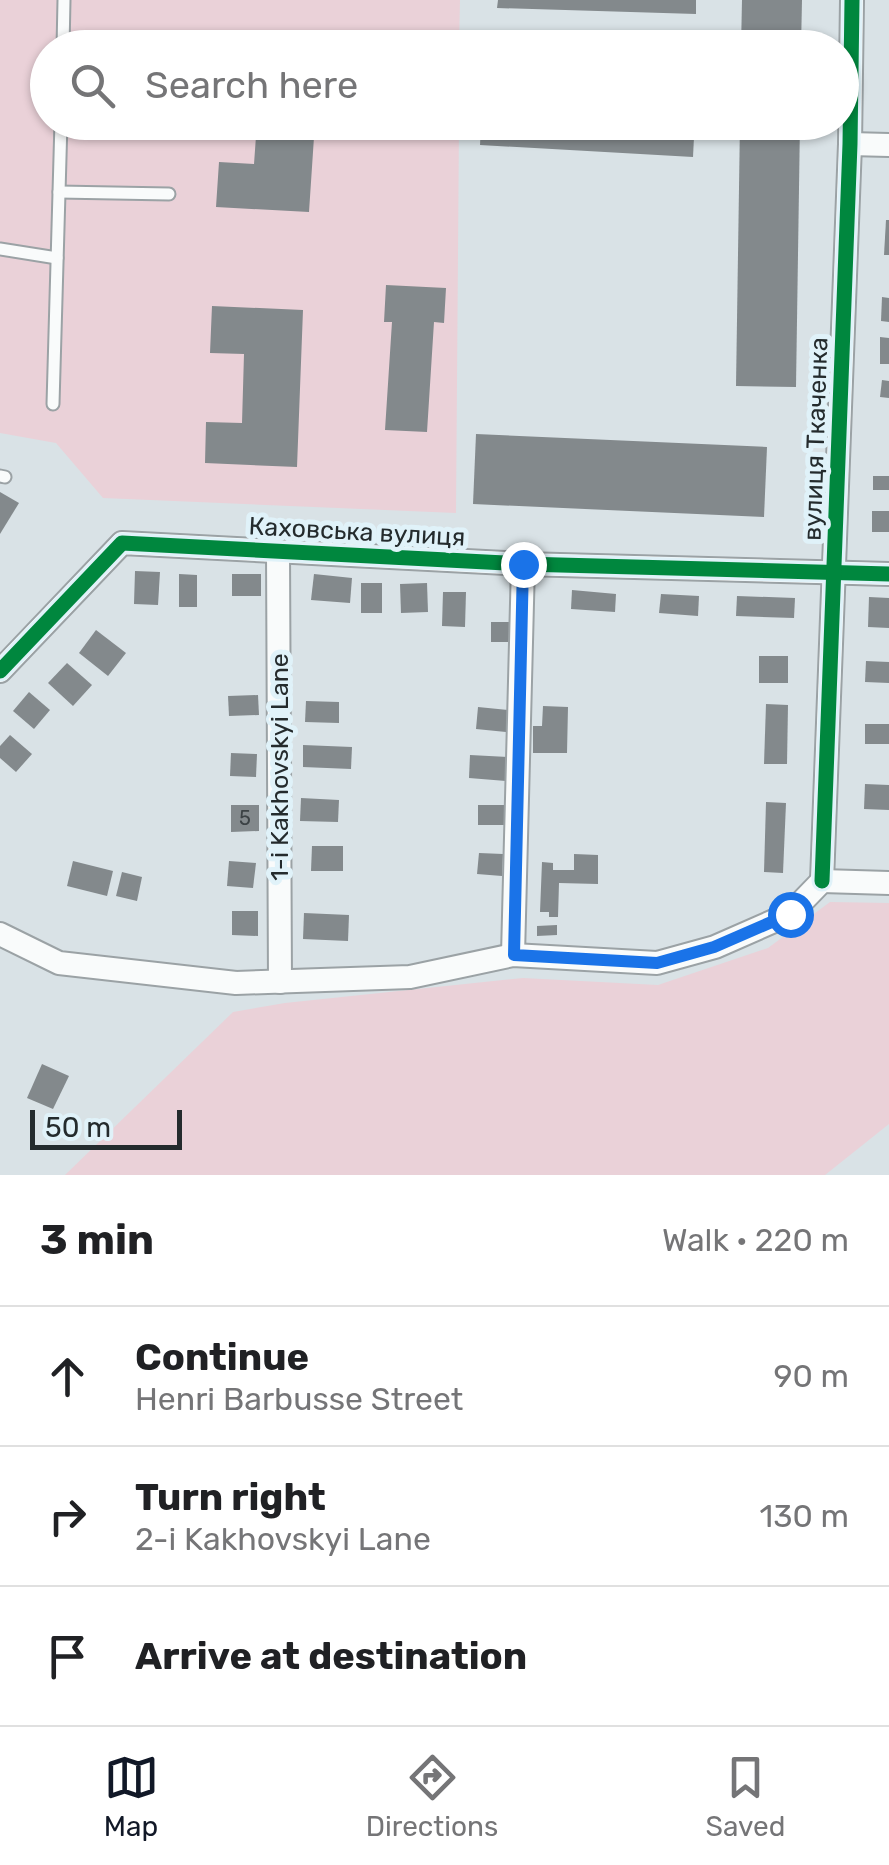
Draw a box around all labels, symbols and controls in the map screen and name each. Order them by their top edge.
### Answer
search box [30,30,859,140]
icon: search [65,58,120,113]
text: Search here [145,62,358,108]
street label: вулиця Ткаченка [797,337,834,541]
street label: Каховська вулиця [248,511,466,552]
route end [501,542,547,588]
street label: 1-i Kakhovskyi Lane [265,653,294,881]
house number: 5 [239,806,251,830]
route start [768,892,814,938]
scale bar [30,1105,182,1150]
text: 50 m [45,1111,111,1144]
text: 3 min [40,1215,154,1265]
text: Walk · 220 m [662,1221,849,1259]
text: Continue [135,1334,309,1380]
icon: ahead [40,1349,95,1404]
text: 90 m [773,1357,849,1395]
text: Henri Barbusse Street [135,1380,463,1418]
text: Turn right [135,1474,326,1520]
icon: right [40,1489,95,1544]
text: 130 m [759,1497,849,1535]
text: 2-i Kakhovskyi Lane [135,1520,431,1558]
icon: arrive [40,1629,95,1684]
text: Arrive at destination [135,1633,527,1679]
tab: Map [104,1750,159,1843]
tab: Directions [366,1750,498,1843]
tab: Saved [705,1750,785,1843]

